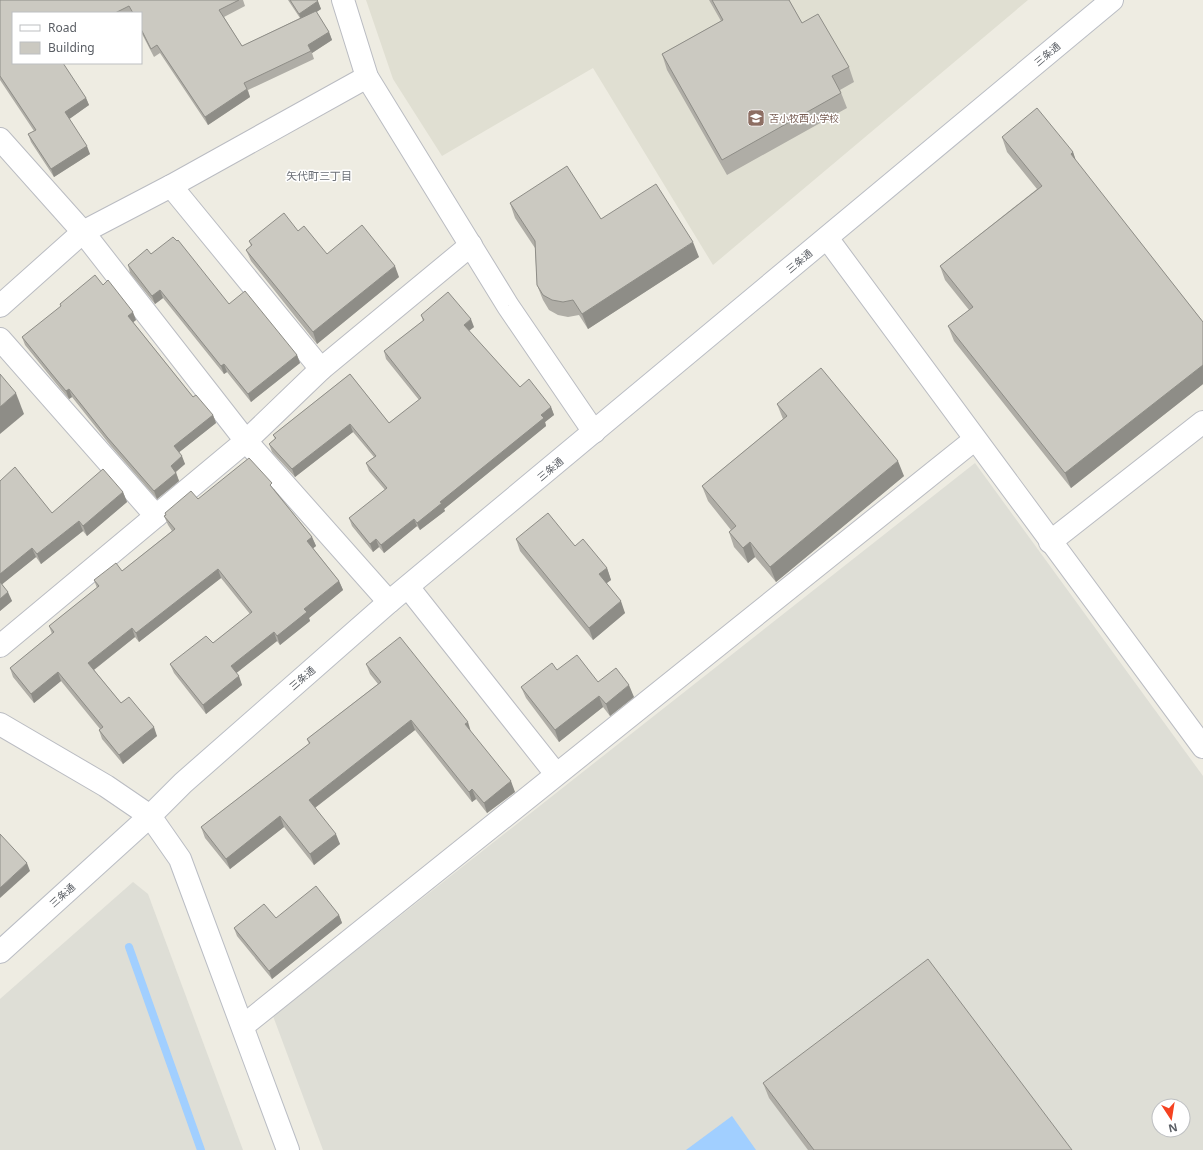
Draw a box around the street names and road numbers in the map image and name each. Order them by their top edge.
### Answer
street label: 三条通 [1031,39,1063,69]
street label: 三条通 [783,246,815,276]
street label: 三条通 [534,454,566,484]
street label: 三条通 [286,663,318,693]
street label: 三条通 [46,880,78,910]

